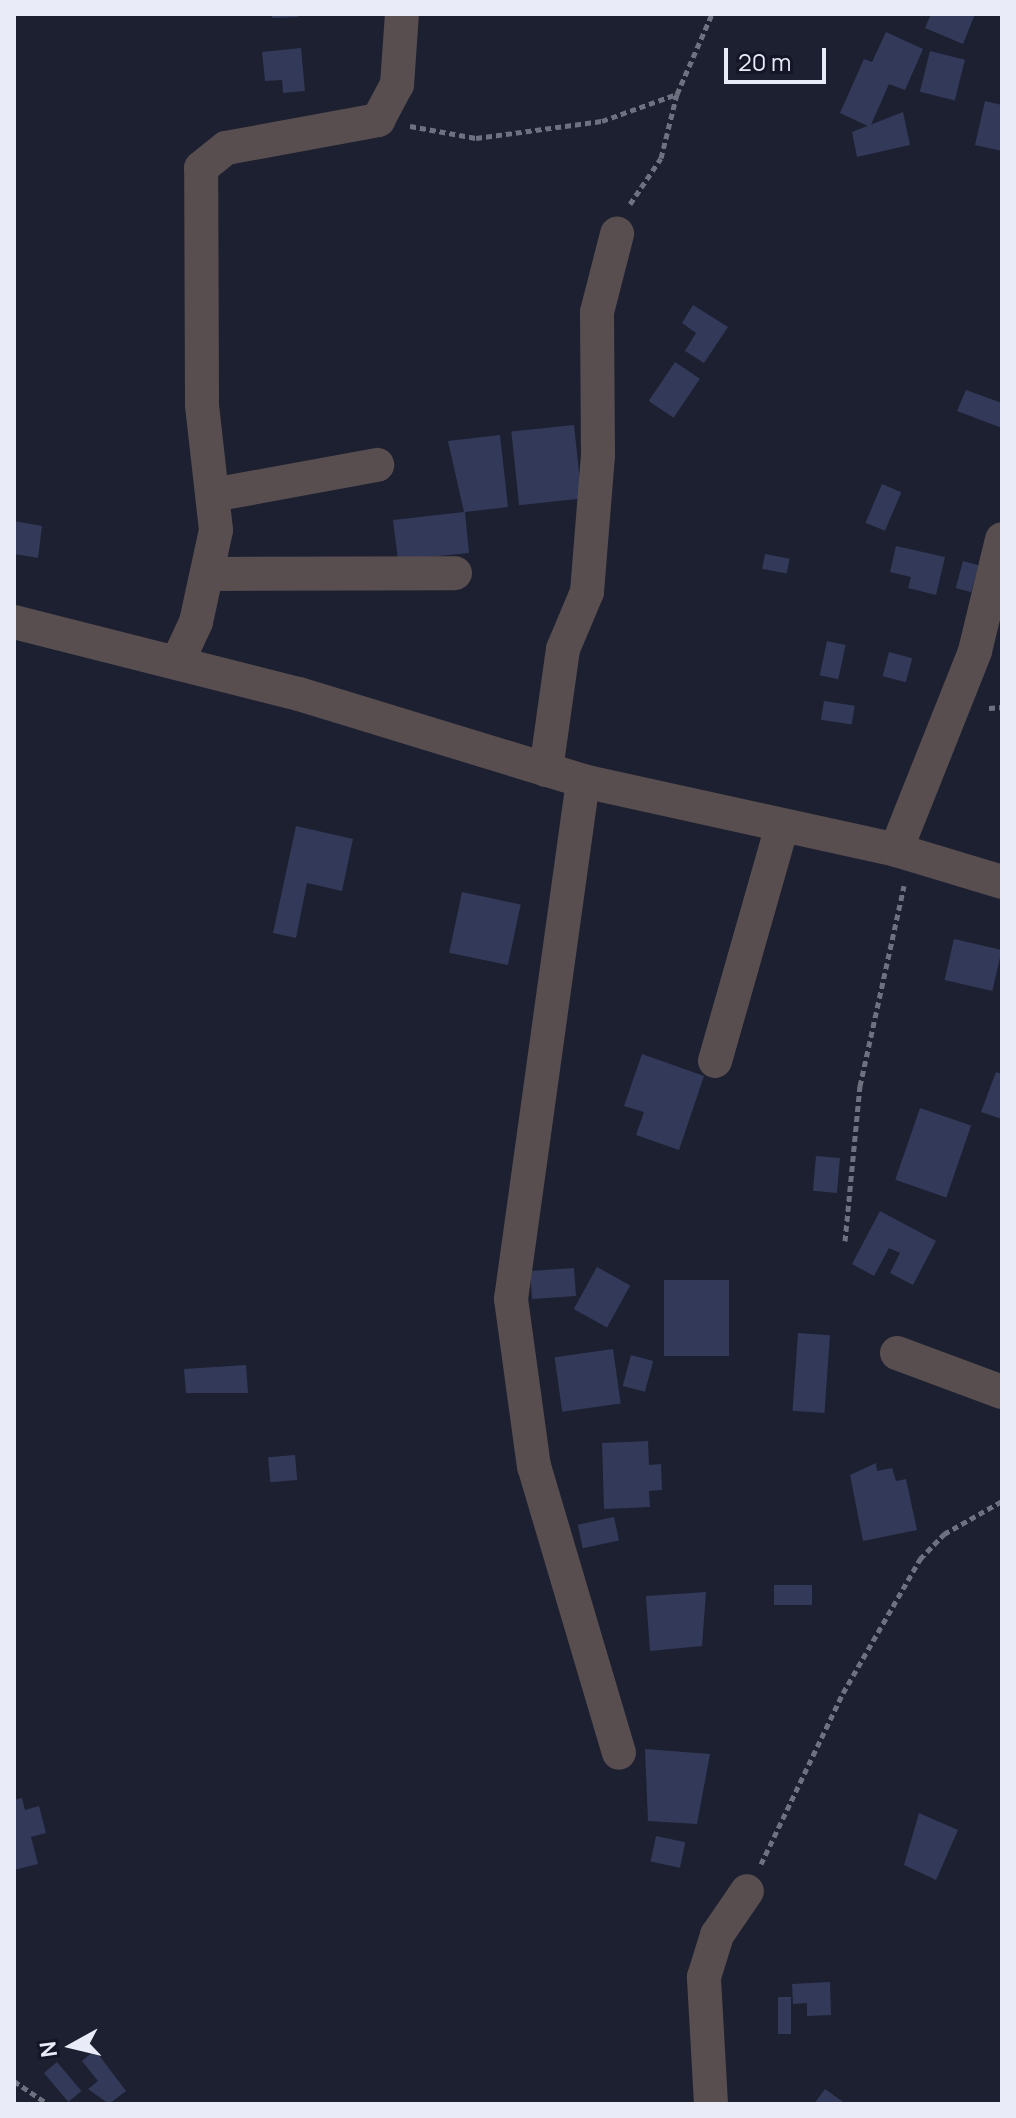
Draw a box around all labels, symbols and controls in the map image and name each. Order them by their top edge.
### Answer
scale bar [728,32,830,82]
text: 20 m [738,45,791,78]
north arrow [32,2006,112,2086]
text: N [32,2039,64,2059]

